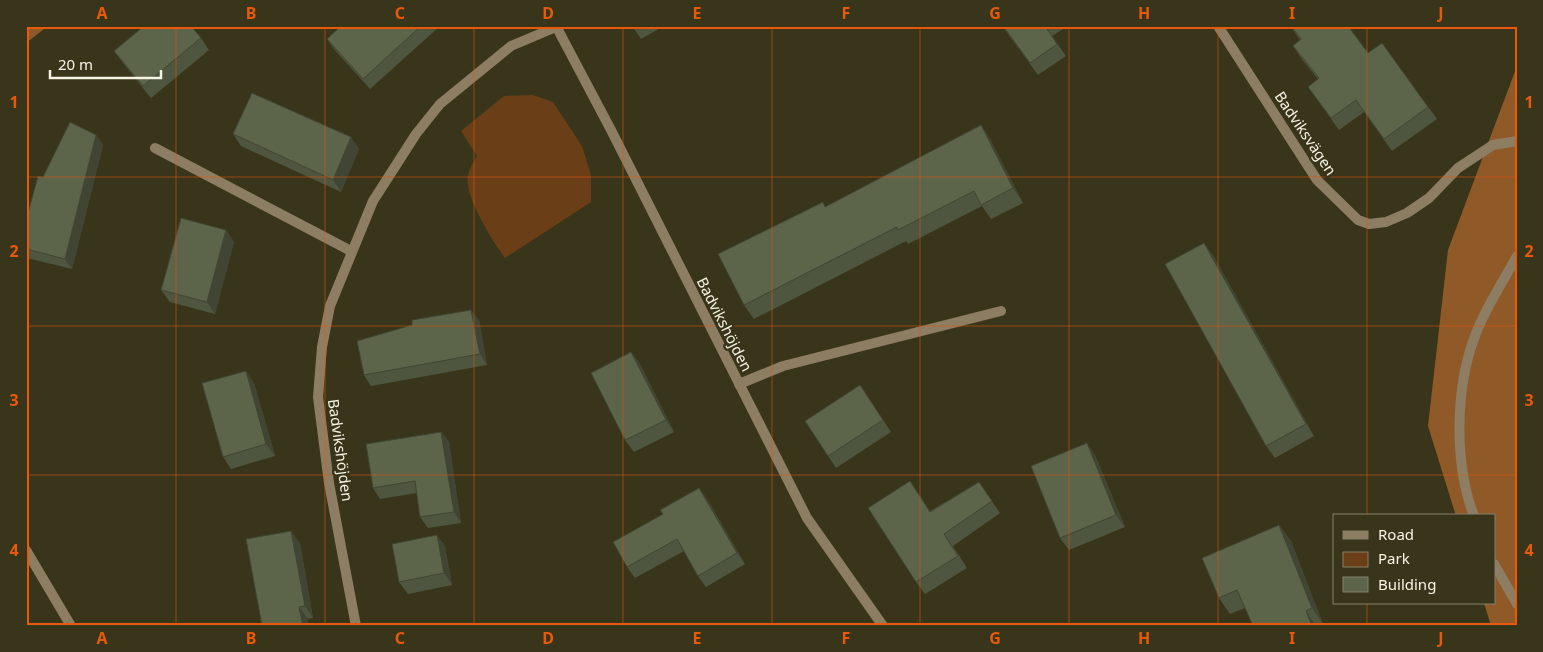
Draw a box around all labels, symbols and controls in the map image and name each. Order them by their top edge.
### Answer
text: A [96,2,108,24]
text: B [246,2,256,24]
text: C [395,2,405,24]
text: D [542,2,554,24]
text: E [693,2,702,24]
text: F [842,2,850,24]
text: G [989,2,1001,24]
text: H [1138,2,1150,24]
text: I [1289,2,1295,24]
text: J [1436,2,1444,24]
scale bar [50,48,161,80]
text: 20 m [58,54,93,74]
street label: Badviksvägen [1271,87,1341,179]
text: 1 [9,91,19,113]
text: 1 [1524,91,1534,113]
text: 2 [9,240,19,262]
text: 2 [1524,240,1534,262]
street label: Badvikshöjden [693,273,757,375]
text: 3 [9,389,19,411]
text: 3 [1524,389,1534,411]
street label: Badvikshöjden [324,397,358,503]
legend [1333,514,1496,604]
text: Road [1378,524,1414,544]
text: 4 [9,539,19,561]
text: 4 [1524,539,1534,561]
text: Park [1378,548,1410,568]
text: Building [1378,574,1436,594]
text: A [96,627,108,649]
text: B [246,627,256,649]
text: C [395,627,405,649]
text: D [542,627,554,649]
text: E [693,627,702,649]
text: F [842,627,850,649]
text: G [989,627,1001,649]
text: H [1138,627,1150,649]
text: I [1289,627,1295,649]
text: J [1436,627,1444,649]

